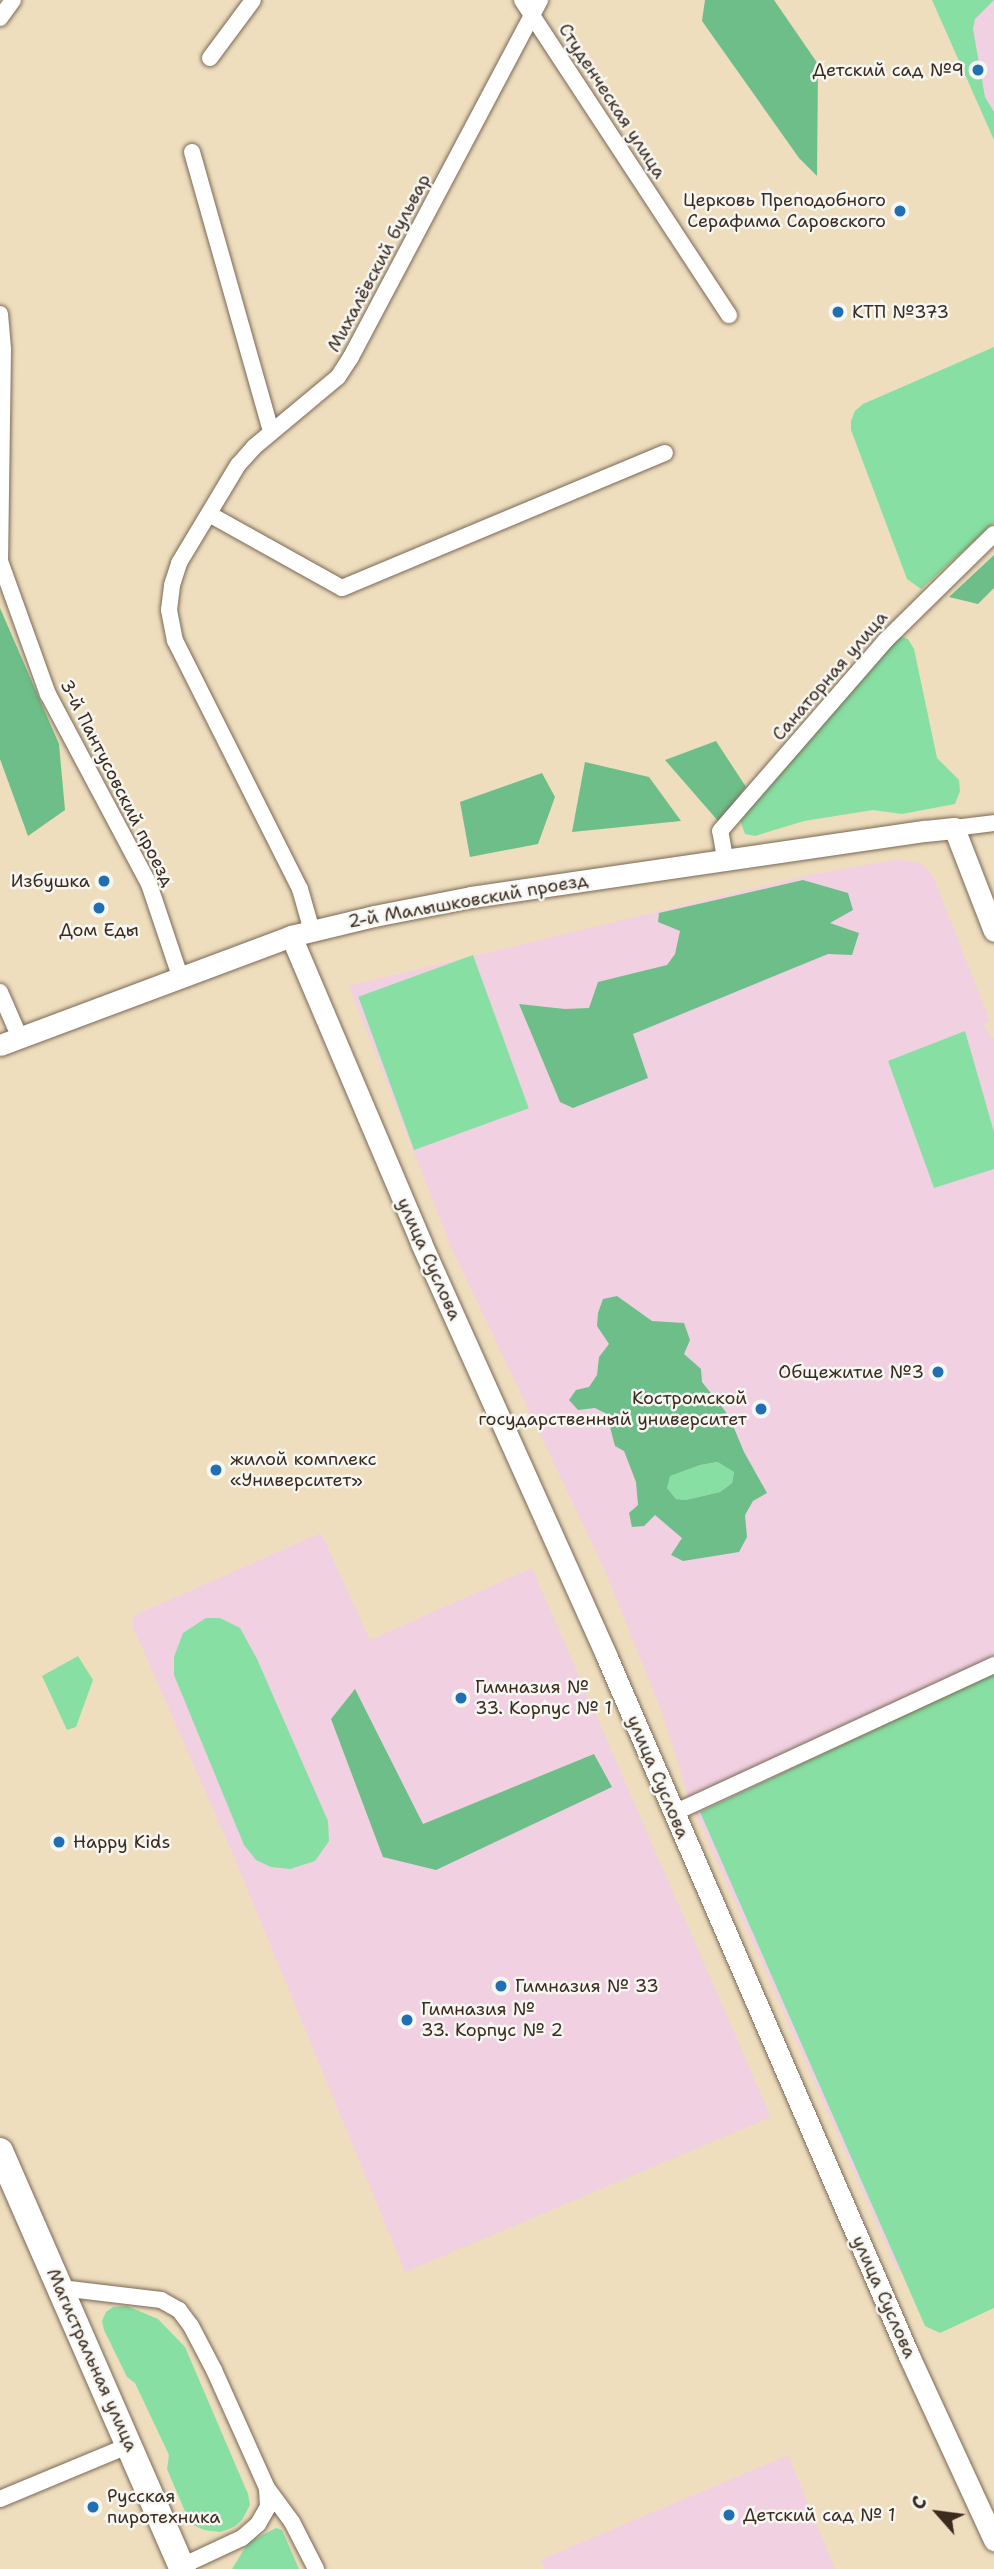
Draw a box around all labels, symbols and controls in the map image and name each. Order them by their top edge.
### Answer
street label: Студенческая улица [554,19,670,183]
place label: Детский сад №9 [813,59,964,81]
marker: Детский сад №9 [970,62,986,78]
street label: Михалёвский бульвар [323,170,435,356]
place label: Церковь Преподобного Серафима Саровского [683,190,886,232]
marker: Церковь Преподобного Серафима Саровского [892,203,908,219]
place label: КТП №373 [852,301,949,323]
marker: КТП №373 [830,304,846,320]
street label: Санаторная улица [768,607,892,745]
street label: 3-й Пантусовский проезд [55,676,179,890]
street label: 2-й Малышковский проезд [346,869,590,933]
place label: Избушка [11,870,90,892]
marker: Избушка [96,873,112,889]
marker: Дом Еды [91,900,107,916]
place label: Дом Еды [59,919,139,941]
street label: улица Суслова [392,1194,466,1324]
place label: Общежитие №3 [778,1361,924,1383]
marker: Общежитие №3 [930,1364,946,1380]
place label: Костромской государственный университет [479,1388,747,1430]
marker: Костромской государственный университет [753,1401,769,1417]
place label: жилой комплекс «Университет» [230,1449,376,1492]
marker: жилой комплекс «Университет» [208,1462,224,1478]
place label: Гимназия № 33. Корпус № 1 [475,1677,612,1720]
marker: Гимназия № 33. Корпус № 1 [453,1690,469,1706]
street label: улица Суслова [622,1712,694,1842]
place label: Happy Kids [73,1831,170,1853]
marker: Happy Kids [51,1834,67,1850]
place label: Гимназия № 33 [515,1975,659,1997]
marker: Гимназия № 33 [493,1978,509,1994]
place label: Гимназия № 33. Корпус № 2 [421,1999,563,2042]
marker: Гимназия № 33. Корпус № 2 [399,2012,415,2028]
street label: улица Суслова [847,2232,921,2362]
street label: Магистральная улица [42,2265,142,2455]
north arrow [903,2478,973,2548]
place label: Русская пиротехника [107,2486,220,2528]
text: С [905,2492,933,2514]
marker: Русская пиротехника [85,2499,101,2515]
place label: Детский сад № 1 [743,2504,895,2526]
marker: Детский сад № 1 [721,2507,737,2523]

